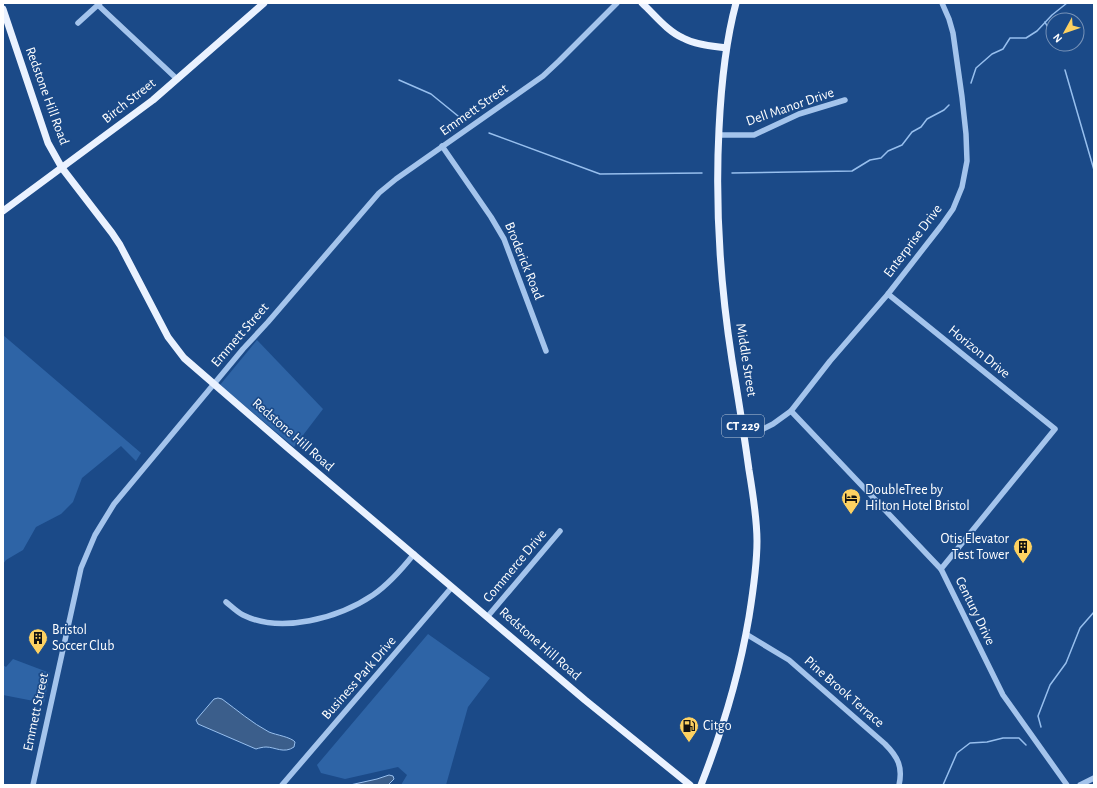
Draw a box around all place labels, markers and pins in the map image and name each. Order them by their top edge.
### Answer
place label: DoubleTree by Hilton Hotel Bristol [865,483,970,513]
hotel icon: DoubleTree by Hilton Hotel Bristol [840,487,862,515]
place label: Otis Elevator Test Tower [940,532,1009,562]
building icon: Otis Elevator Test Tower [1012,536,1034,564]
place label: Bristol Soccer Club [52,623,114,653]
building icon: Bristol Soccer Club [27,627,49,655]
fuel station icon: Citgo [678,715,700,743]
place label: Citgo [703,719,732,733]

